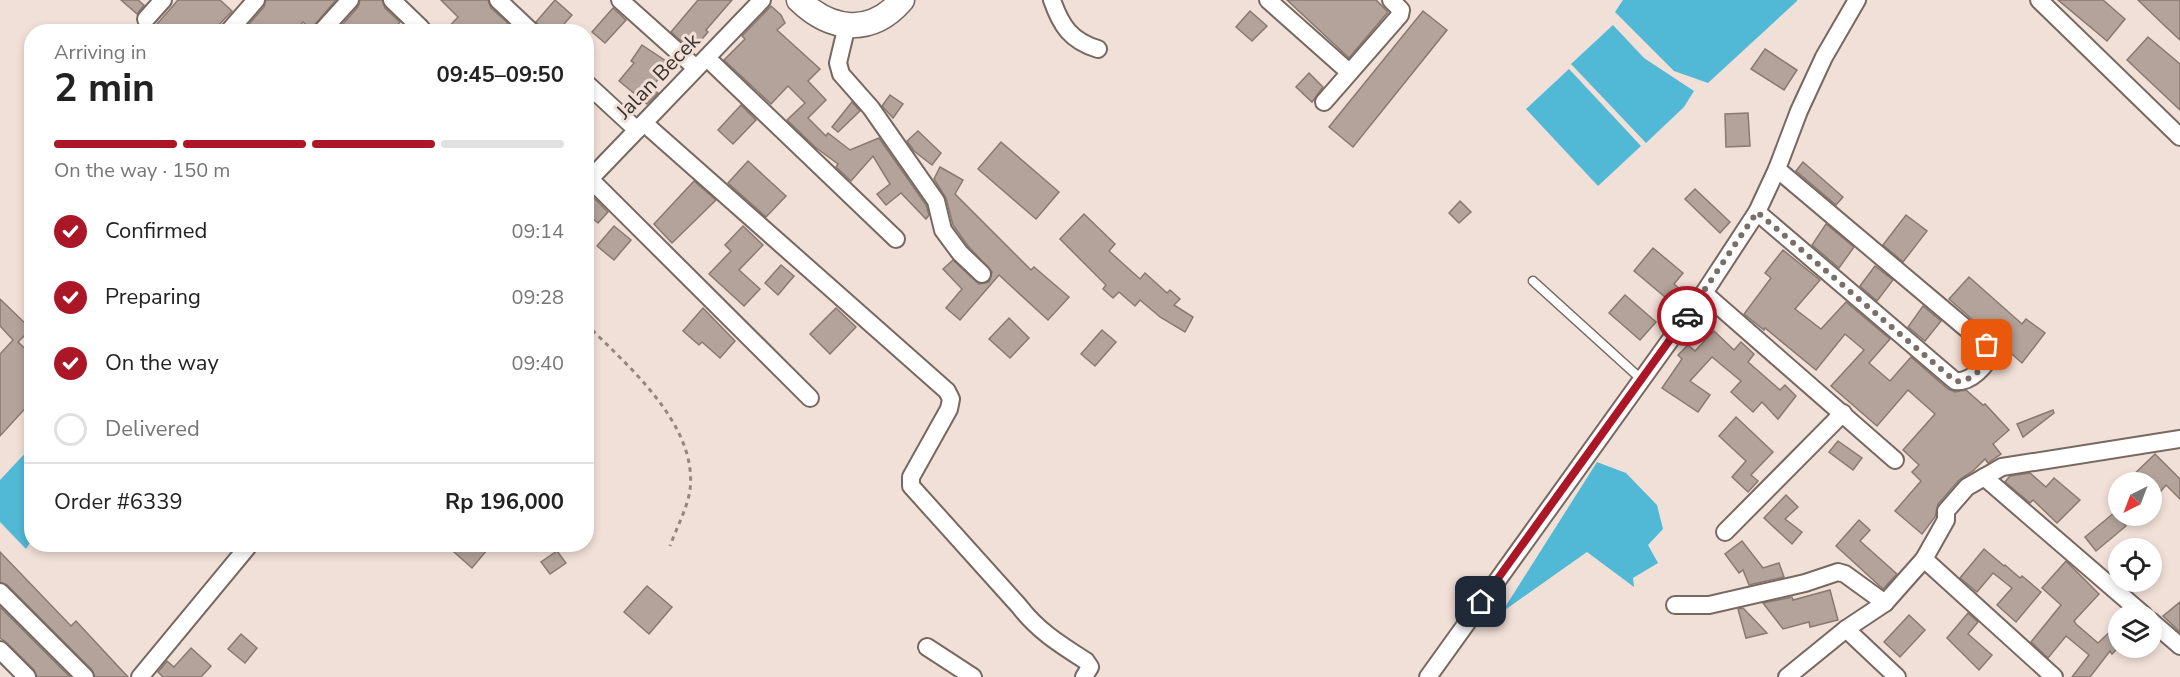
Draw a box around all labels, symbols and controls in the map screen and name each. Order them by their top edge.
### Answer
street label: Jalan Becek [609,27,706,126]
text: Arriving in [54,39,147,66]
text: 09:45–09:50 [436,60,564,90]
text: 2 min [54,62,155,115]
text: On the way · 150 m [54,157,230,184]
icon: check [54,215,87,248]
text: Confirmed [105,216,207,246]
text: 09:14 [511,218,564,245]
icon: check [54,281,87,314]
text: Preparing [105,282,201,312]
text: 09:28 [511,284,564,311]
courier [1657,286,1717,346]
icon: car [1671,300,1704,333]
pin [1961,319,2012,370]
icon: bag [1970,328,2003,361]
icon: check [54,347,87,380]
text: On the way [105,348,219,378]
text: 09:40 [511,350,564,377]
text: Delivered [105,414,200,444]
north arrow [2108,472,2162,526]
map controls [2108,472,2162,658]
text: Order #6339 [54,487,183,517]
text: Rp 196,000 [445,487,564,517]
button: locate [2108,538,2162,592]
pin [1455,576,1506,627]
icon: home [1464,585,1497,618]
button: layers [2108,604,2162,658]

